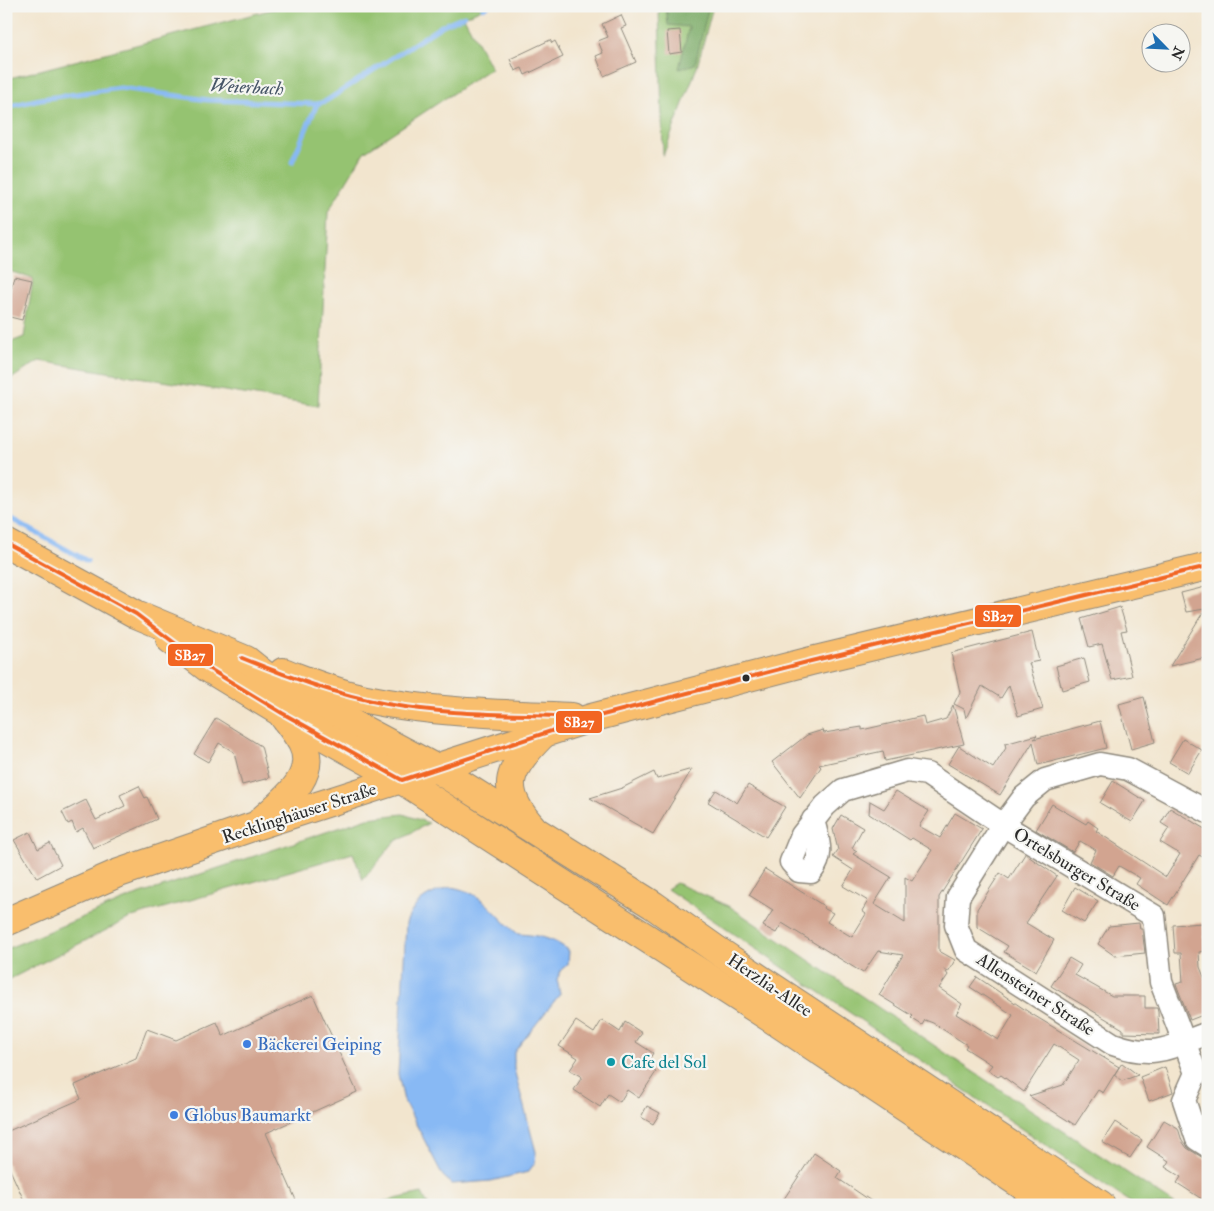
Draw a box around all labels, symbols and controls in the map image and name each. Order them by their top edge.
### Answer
north arrow [1142,22,1192,72]
text: N [1167,43,1188,63]
water label: Weierbach [209,73,285,101]
line badge: SB27 [974,604,1022,628]
text: SB27 [983,608,1014,625]
line badge: SB27 [167,643,214,667]
text: SB27 [175,647,206,664]
unlabelled marker [741,673,751,683]
line badge: SB27 [555,710,603,734]
text: SB27 [564,714,595,731]
street label: Recklinghäuser Straße [219,777,380,849]
street label: Ortelsburger Straße [1009,822,1145,917]
street label: Allensteiner Straße [972,947,1099,1041]
street label: Herzlia-Allee [723,949,817,1022]
place label: Bäckerei Geiping [257,1033,383,1056]
marker: Bäckerei Geiping [241,1038,253,1050]
place label: Cafe del Sol [621,1051,707,1074]
marker: Cafe del Sol [605,1056,617,1068]
place label: Globus Baumarkt [184,1104,311,1127]
marker: Globus Baumarkt [168,1109,180,1121]

